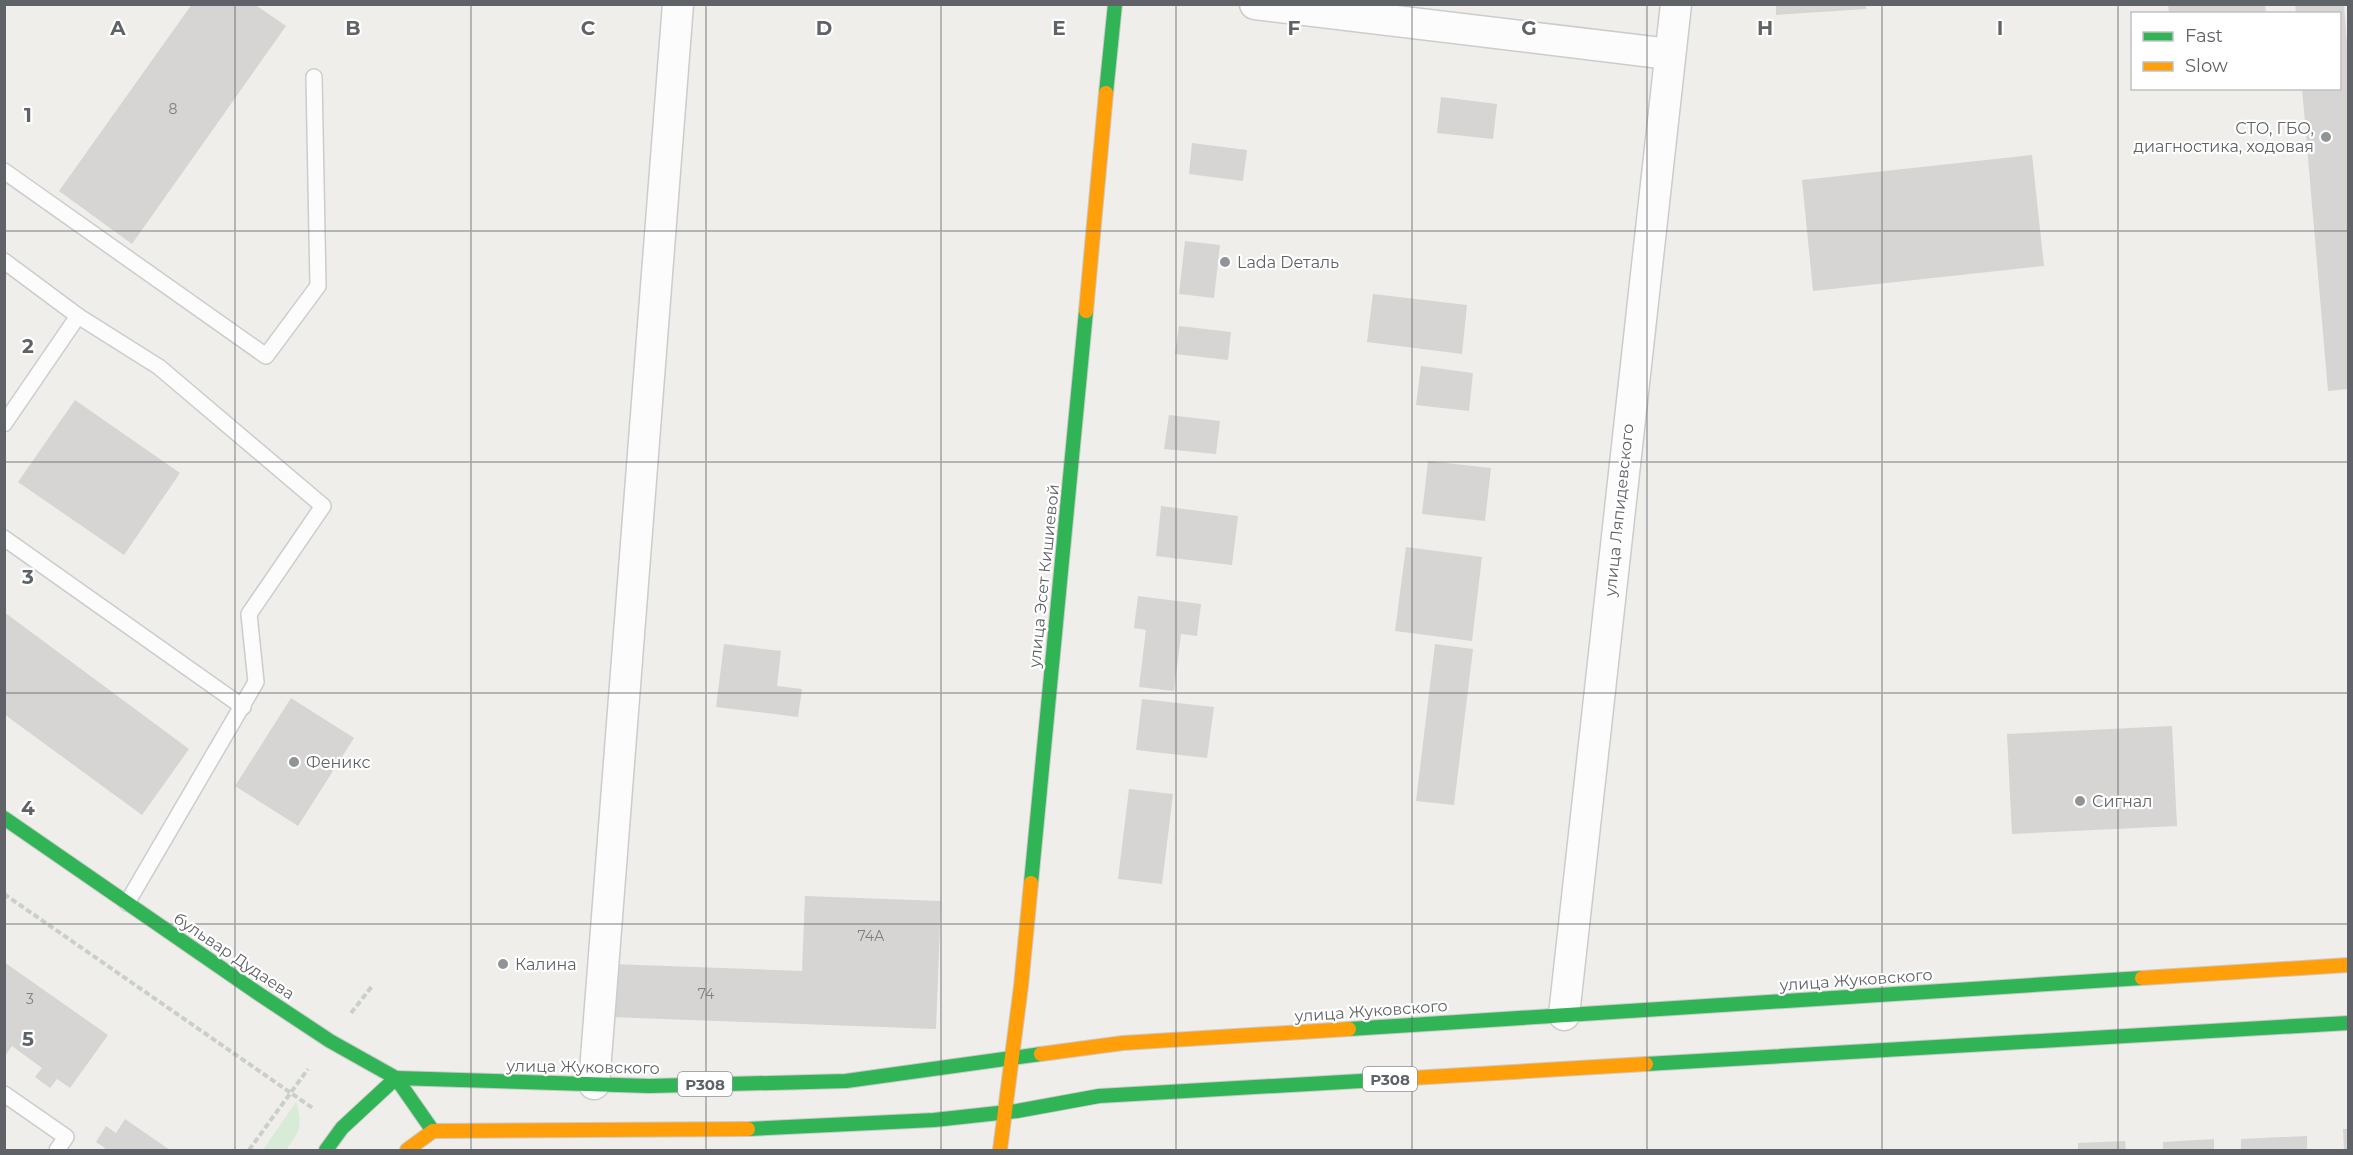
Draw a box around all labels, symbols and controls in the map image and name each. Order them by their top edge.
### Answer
legend [2131,12,2341,90]
text: A [109,16,126,40]
text: B [345,16,361,40]
text: C [581,16,596,40]
text: D [816,16,832,40]
text: E [1052,16,1066,40]
text: F [1288,16,1301,40]
text: G [1521,16,1537,40]
text: H [1757,16,1773,40]
text: I [1997,16,2003,40]
text: Fast [2185,25,2223,47]
text: Slow [2185,55,2228,77]
house number: 8 [169,100,178,118]
text: 1 [24,103,32,127]
place label: СТО, ГБО, диагностика, ходовая [2134,119,2314,156]
marker: СТО, ГБО, диагностика, ходовая [2319,130,2333,144]
place label: Lada Dеталь [1237,253,1339,272]
marker: Lada Dеталь [1218,255,1232,269]
text: 2 [22,334,34,358]
street label: улица Ляпидевского [1600,423,1638,598]
street label: улица Эсет Кишиевой [1025,483,1063,670]
text: 3 [21,565,34,589]
place label: Феникс [306,753,370,772]
marker: Феникс [287,755,301,769]
place label: Сигнал [2092,792,2152,811]
marker: Сигнал [2073,794,2087,808]
text: 4 [21,796,35,820]
street label: бульвар Дудаева [170,909,298,1003]
house number: 74А [857,927,885,945]
place label: Калина [515,955,577,974]
marker: Калина [496,957,510,971]
street label: улица Жуковского [1778,965,1933,995]
house number: 74 [698,985,715,1003]
house number: 3 [26,990,34,1008]
street label: улица Жуковского [1293,996,1448,1026]
text: 5 [22,1027,34,1051]
street label: улица Жуковского [505,1056,660,1078]
road number: P308 [1363,1067,1417,1091]
road number: P308 [678,1072,732,1096]

